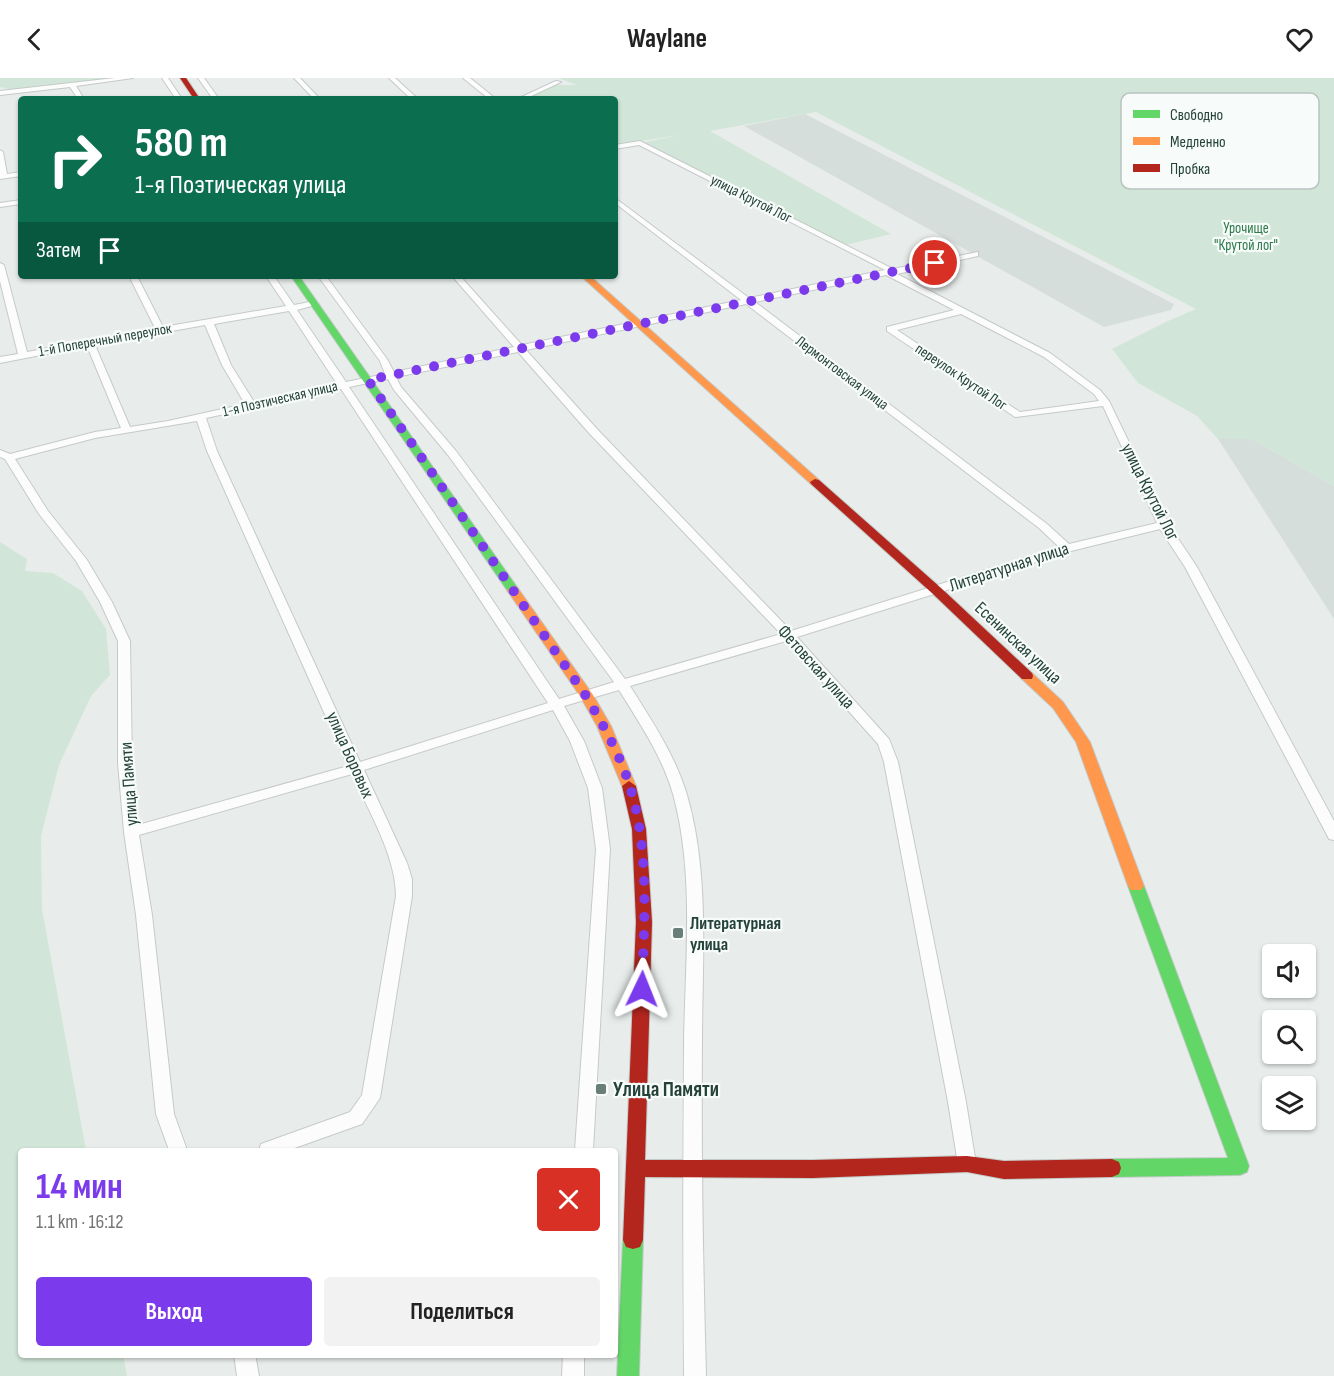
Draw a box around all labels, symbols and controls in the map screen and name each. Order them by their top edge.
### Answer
icon: back [18,23,51,56]
text: Waylane [627,23,707,55]
icon: heart [1283,23,1316,56]
legend [1121,93,1319,189]
text: Свободно [1170,106,1223,125]
text: 580 m [135,118,228,169]
icon: right [36,120,114,198]
text: Медленно [1170,133,1226,152]
text: Пробка [1170,160,1210,179]
text: 1-я Поэтическая улица [135,169,347,201]
street label: улица Крутой Лог [707,170,795,228]
park label: Урочище "Крутой лог" [1214,219,1278,255]
icon: arrive [93,234,126,267]
text: Затем [36,237,81,264]
pin [909,237,960,288]
icon: arrive [918,246,951,279]
street label: 1-й Поперечный переулок [37,319,173,361]
street label: Лермонтовская улица [792,332,892,414]
street label: переулок Крутой Лог [911,339,1011,415]
street label: 1-я Поэтическая улица [221,376,340,421]
street label: улица Крутой Лог [1117,440,1184,545]
street label: Литературная улица [947,538,1071,596]
street label: Есенинская улица [970,598,1066,688]
street label: Фетовская улица [773,621,859,713]
street label: улица Боровых [322,708,378,802]
street label: улица Памяти [116,741,142,827]
place label: Литературная улица [690,913,781,955]
marker: Литературная улица [671,926,685,940]
map controls [1262,944,1316,1130]
button: sound [1262,944,1316,998]
position arrow [610,957,674,1021]
button: search [1262,1010,1316,1064]
button: layers [1262,1076,1316,1130]
place label: Улица Памяти [613,1077,719,1102]
marker: Улица Памяти [594,1082,608,1096]
text: 14 мин [36,1166,123,1209]
button: close [537,1168,600,1231]
text: 1.1 km · 16:12 [36,1210,124,1234]
button: Выход [36,1277,312,1346]
button: Поделиться [324,1277,600,1346]

